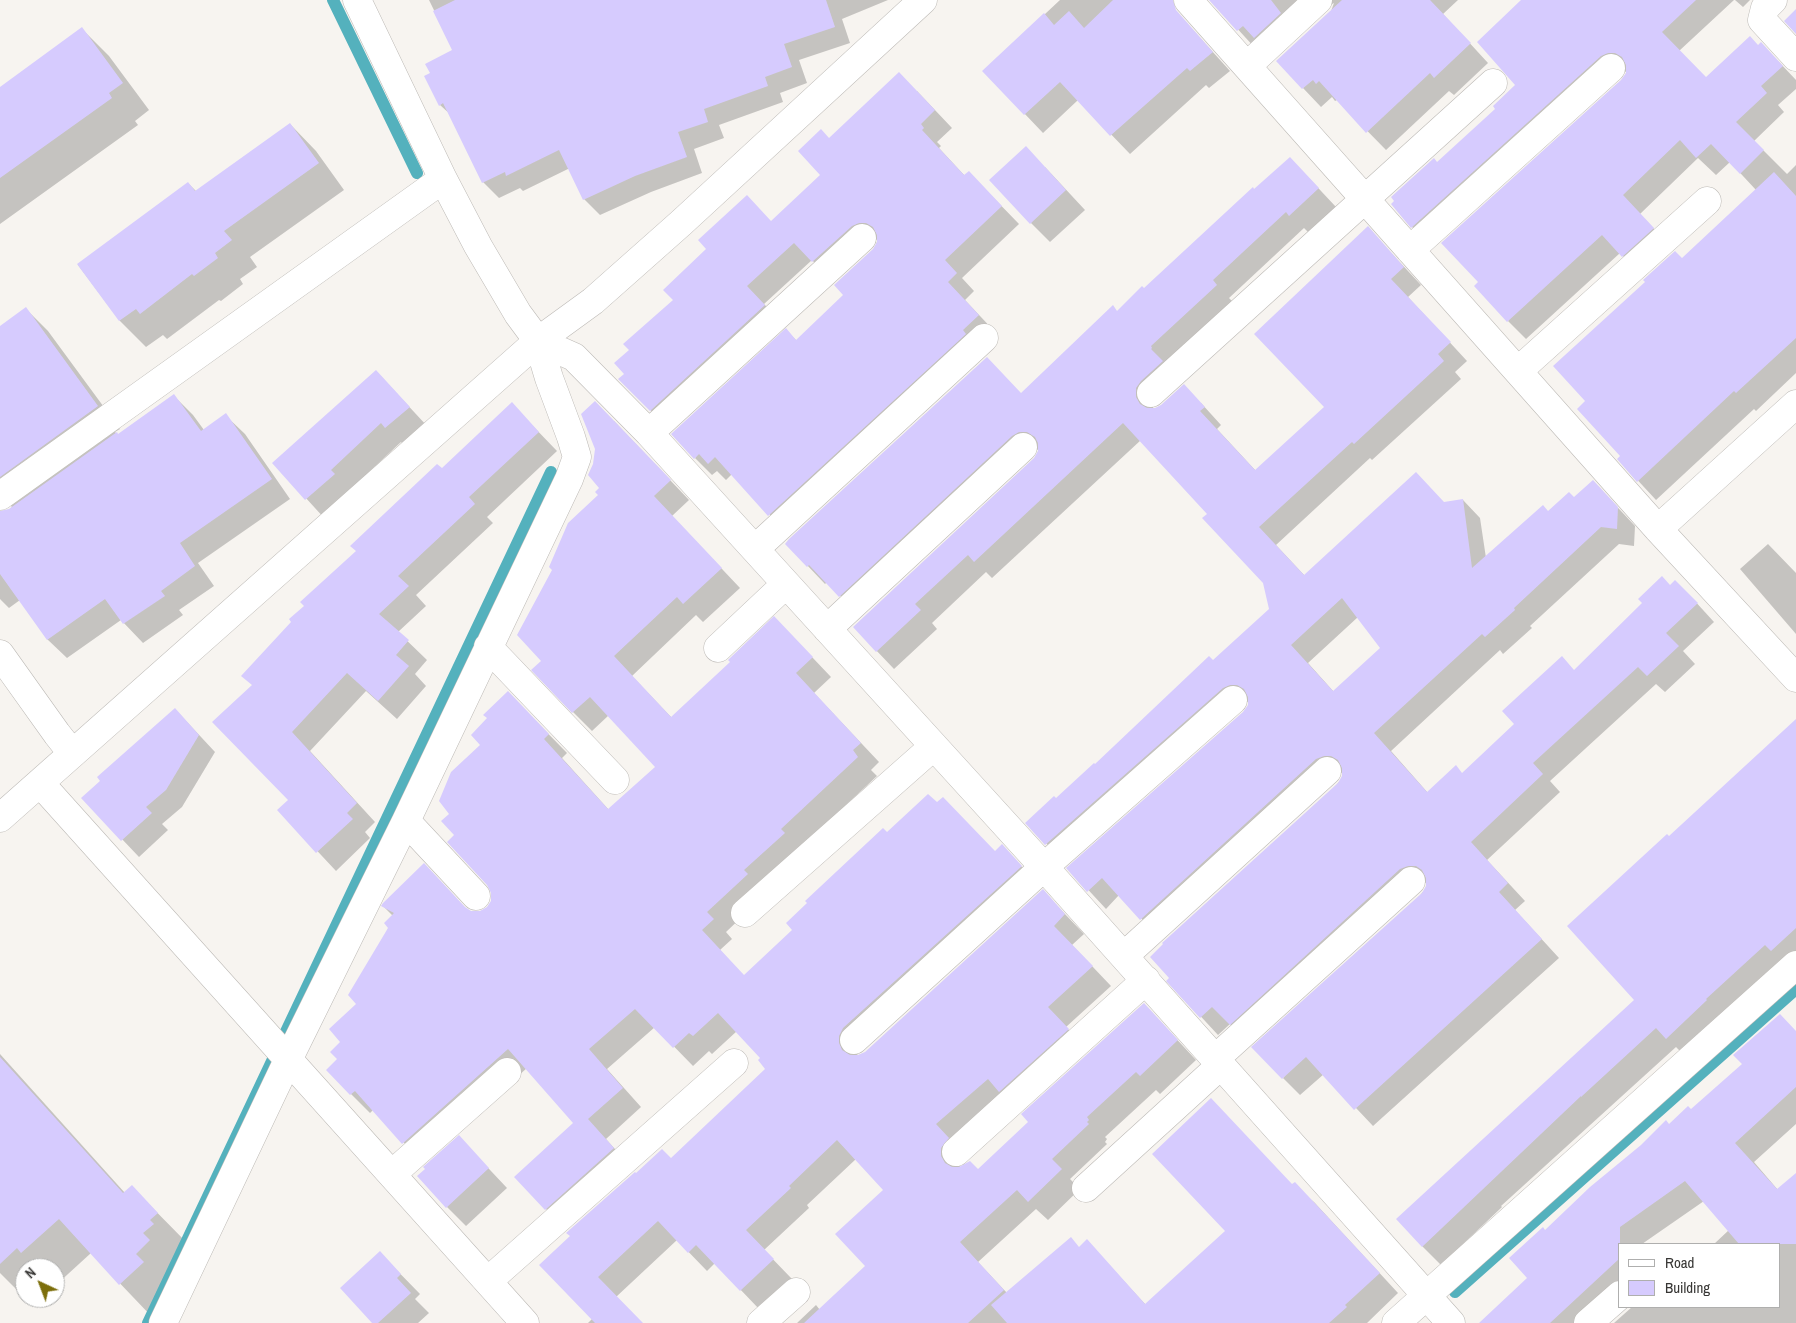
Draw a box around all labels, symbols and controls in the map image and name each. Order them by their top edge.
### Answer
legend [1618,1243,1781,1308]
text: Road [1665,1252,1694,1273]
north arrow [15,1258,65,1308]
text: N [21,1263,40,1282]
text: Building [1665,1277,1710,1298]

